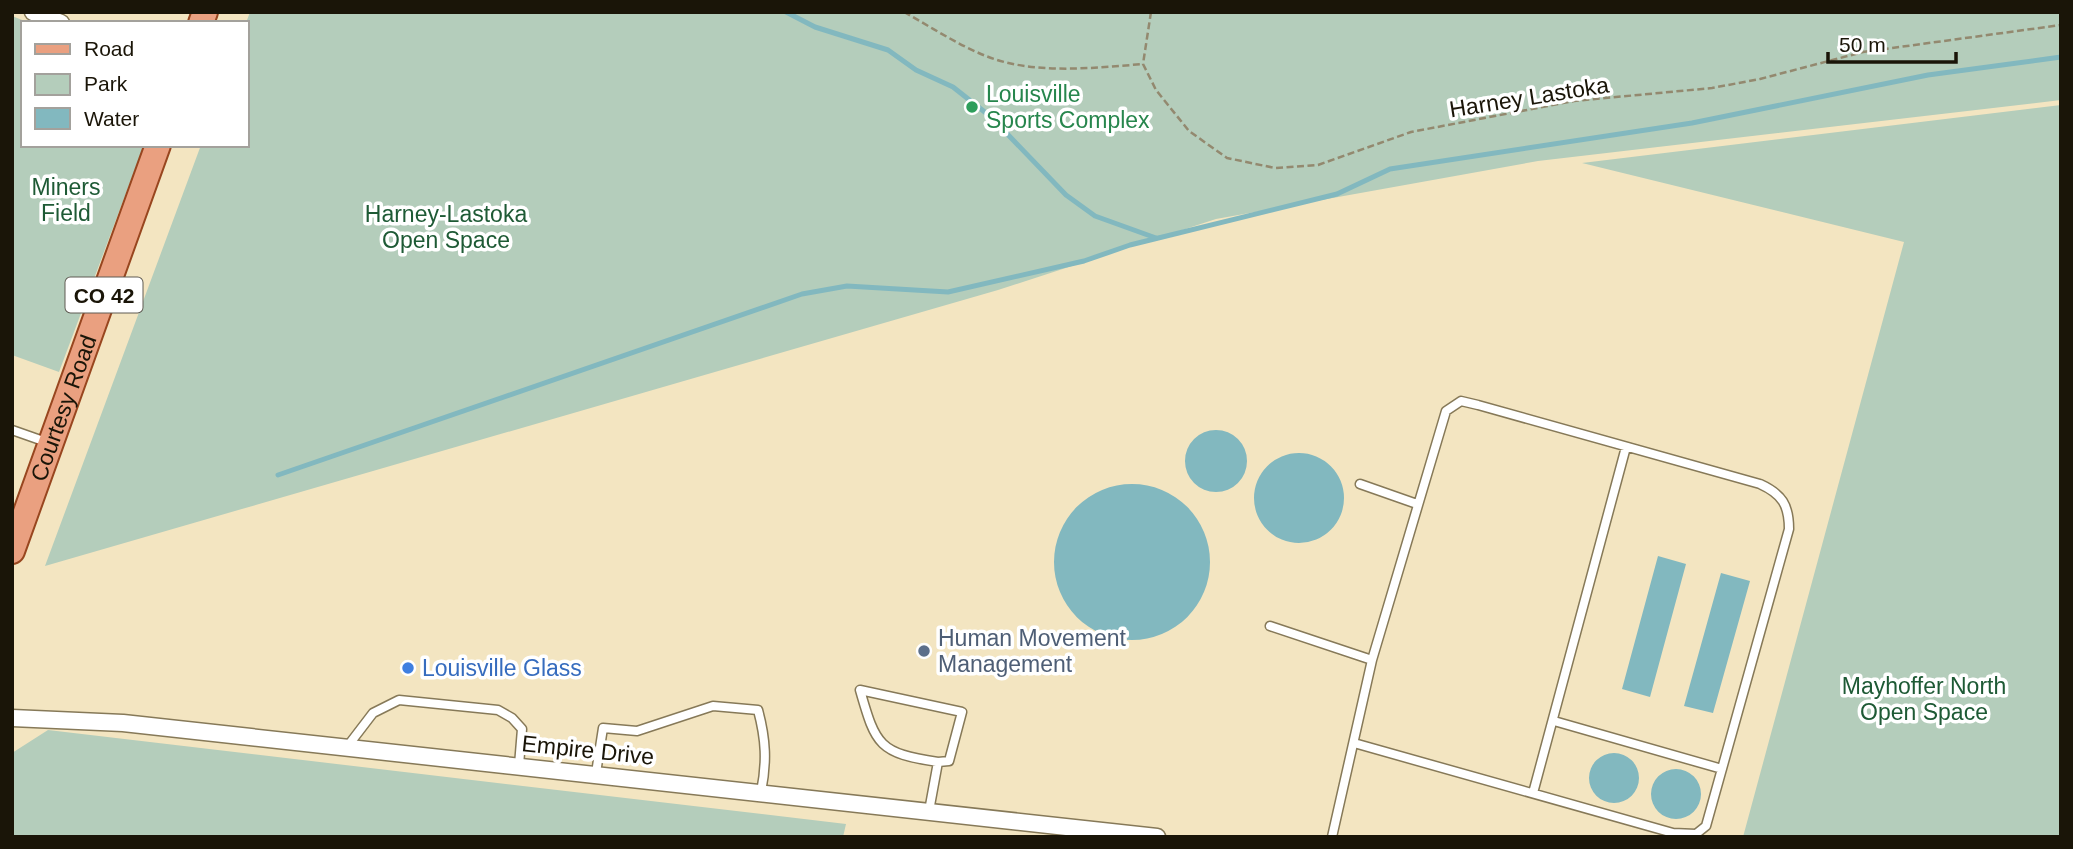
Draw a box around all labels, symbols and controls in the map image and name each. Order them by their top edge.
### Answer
legend [21,21,248,147]
scale bar [1828,21,1956,65]
text: 50 m [1839,33,1886,56]
text: Road [84,37,134,60]
text: Park [84,72,128,95]
street label: Harney Lastoka [1447,72,1611,122]
place label: Louisville Sports Complex [986,81,1150,133]
marker: Louisville Sports Complex [964,99,980,115]
text: Water [84,107,139,130]
park label: Miners Field [31,174,101,226]
park label: Harney-Lastoka Open Space [365,201,527,253]
road number: CO 42 [66,278,142,312]
street label: Courtesy Road [25,331,102,485]
place label: Human Movement Management [938,625,1127,677]
marker: Human Movement Management [916,643,932,659]
place label: Louisville Glass [422,655,582,681]
marker: Louisville Glass [400,660,416,676]
park label: Mayhoffer North Open Space [1842,673,2006,725]
street label: Empire Drive [521,730,655,770]

